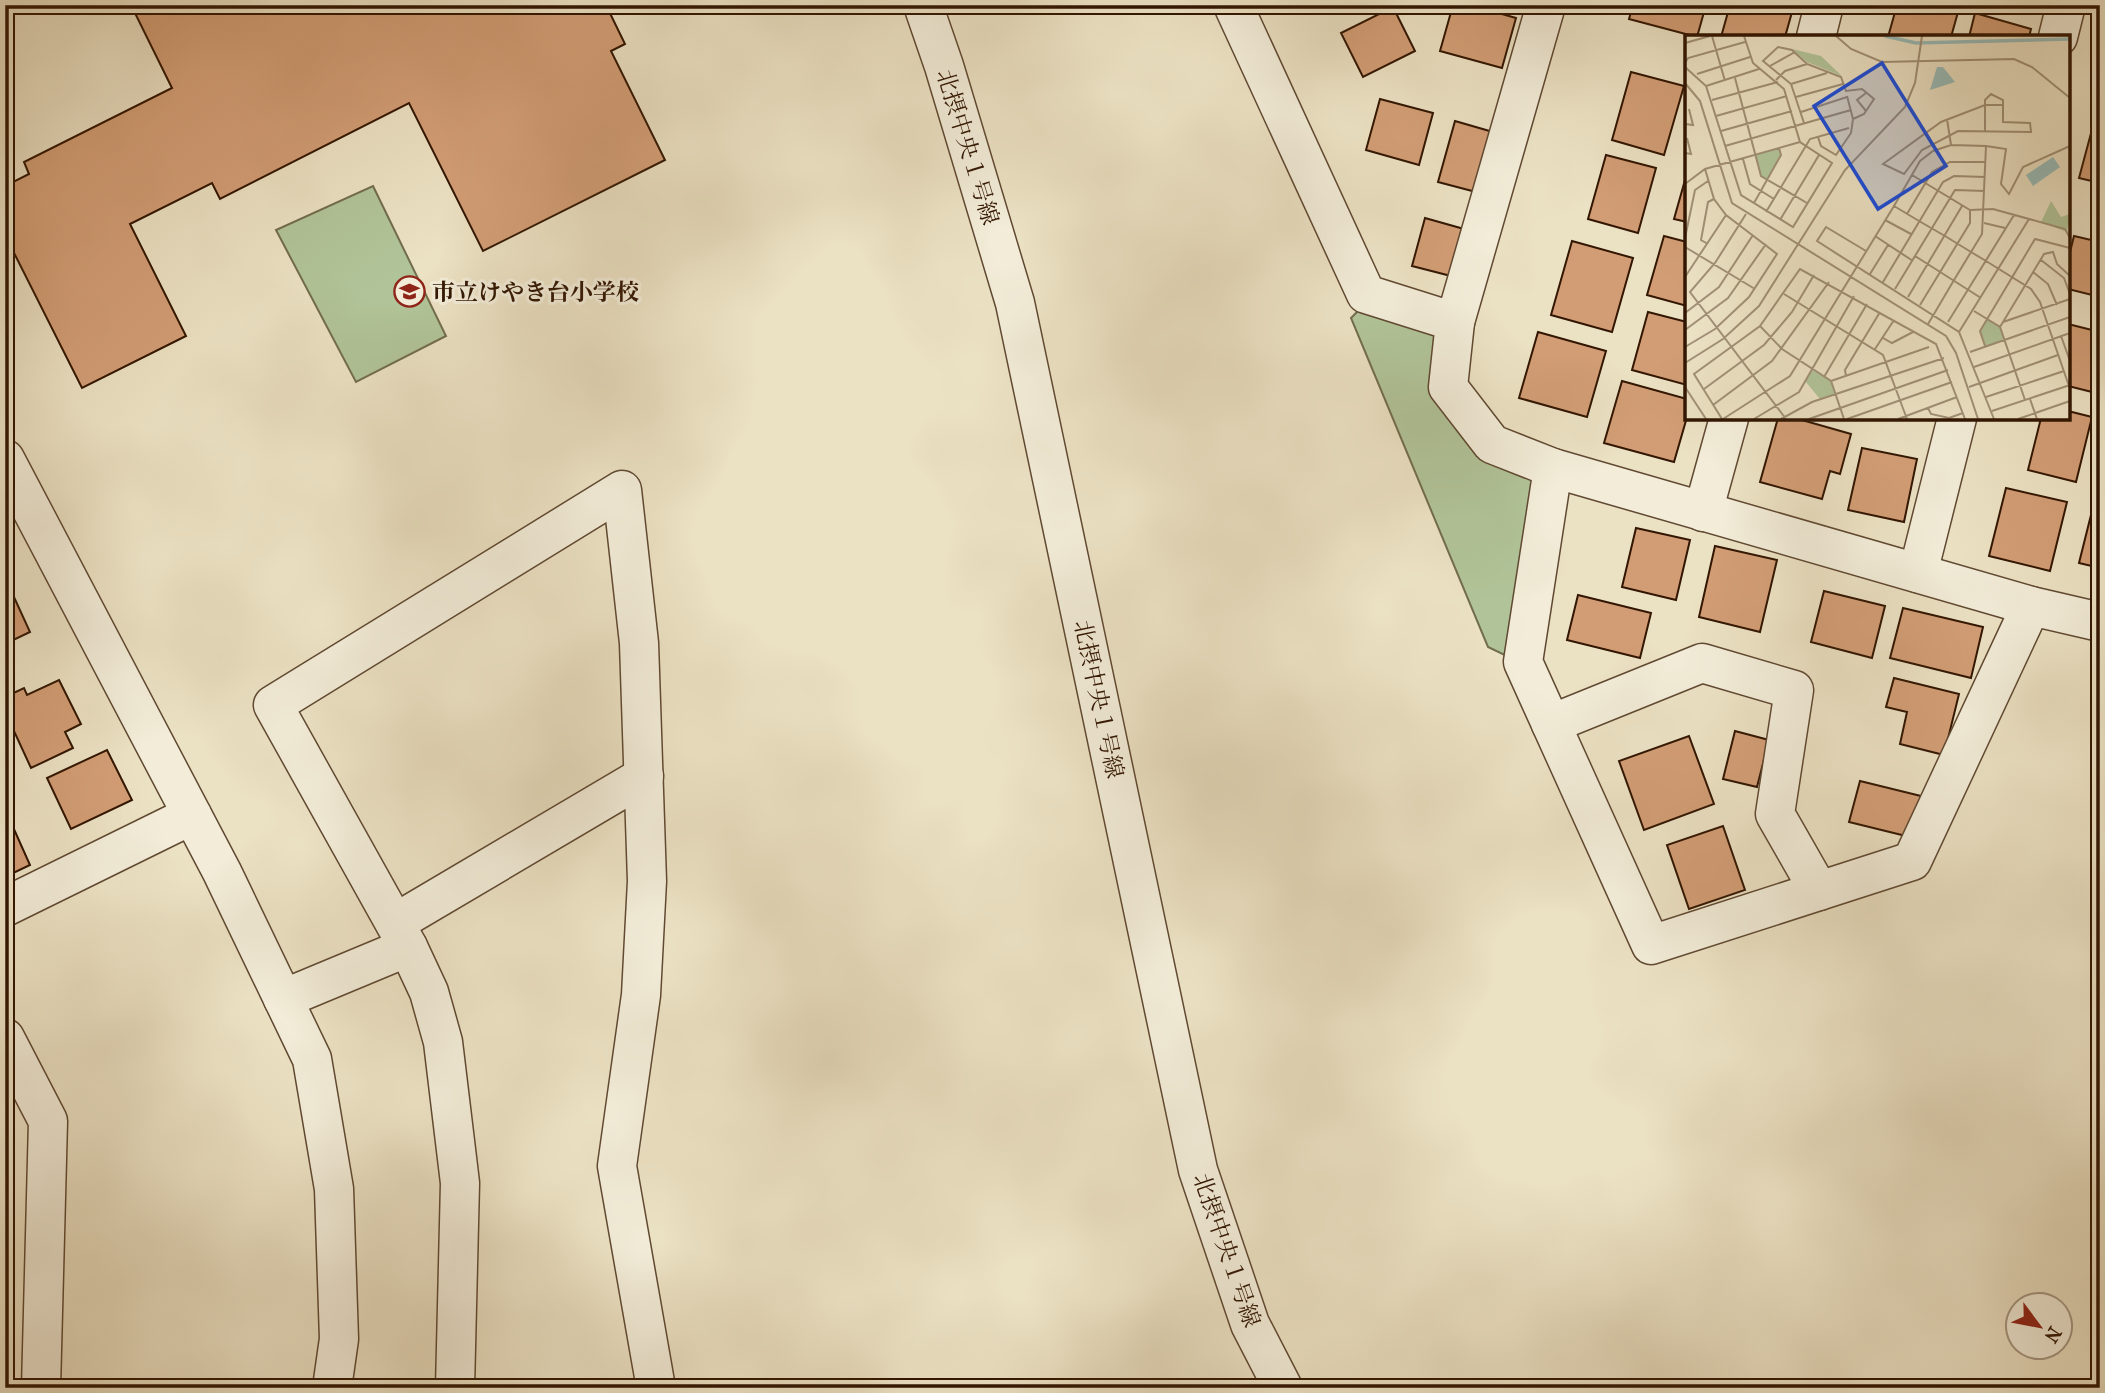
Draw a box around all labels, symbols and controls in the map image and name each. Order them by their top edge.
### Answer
inset map [1685,35,2070,420]
street label: 北摂中央１号線 [931,66,1004,228]
school or university icon: 市立けやき台小学校 [392,275,426,309]
place label: 市立けやき台小学校 [432,279,639,306]
street label: 北摂中央１号線 [1069,618,1128,781]
street label: 北摂中央１号線 [1188,1170,1265,1331]
north arrow [2004,1292,2074,1362]
text: N [2039,1323,2066,1347]

